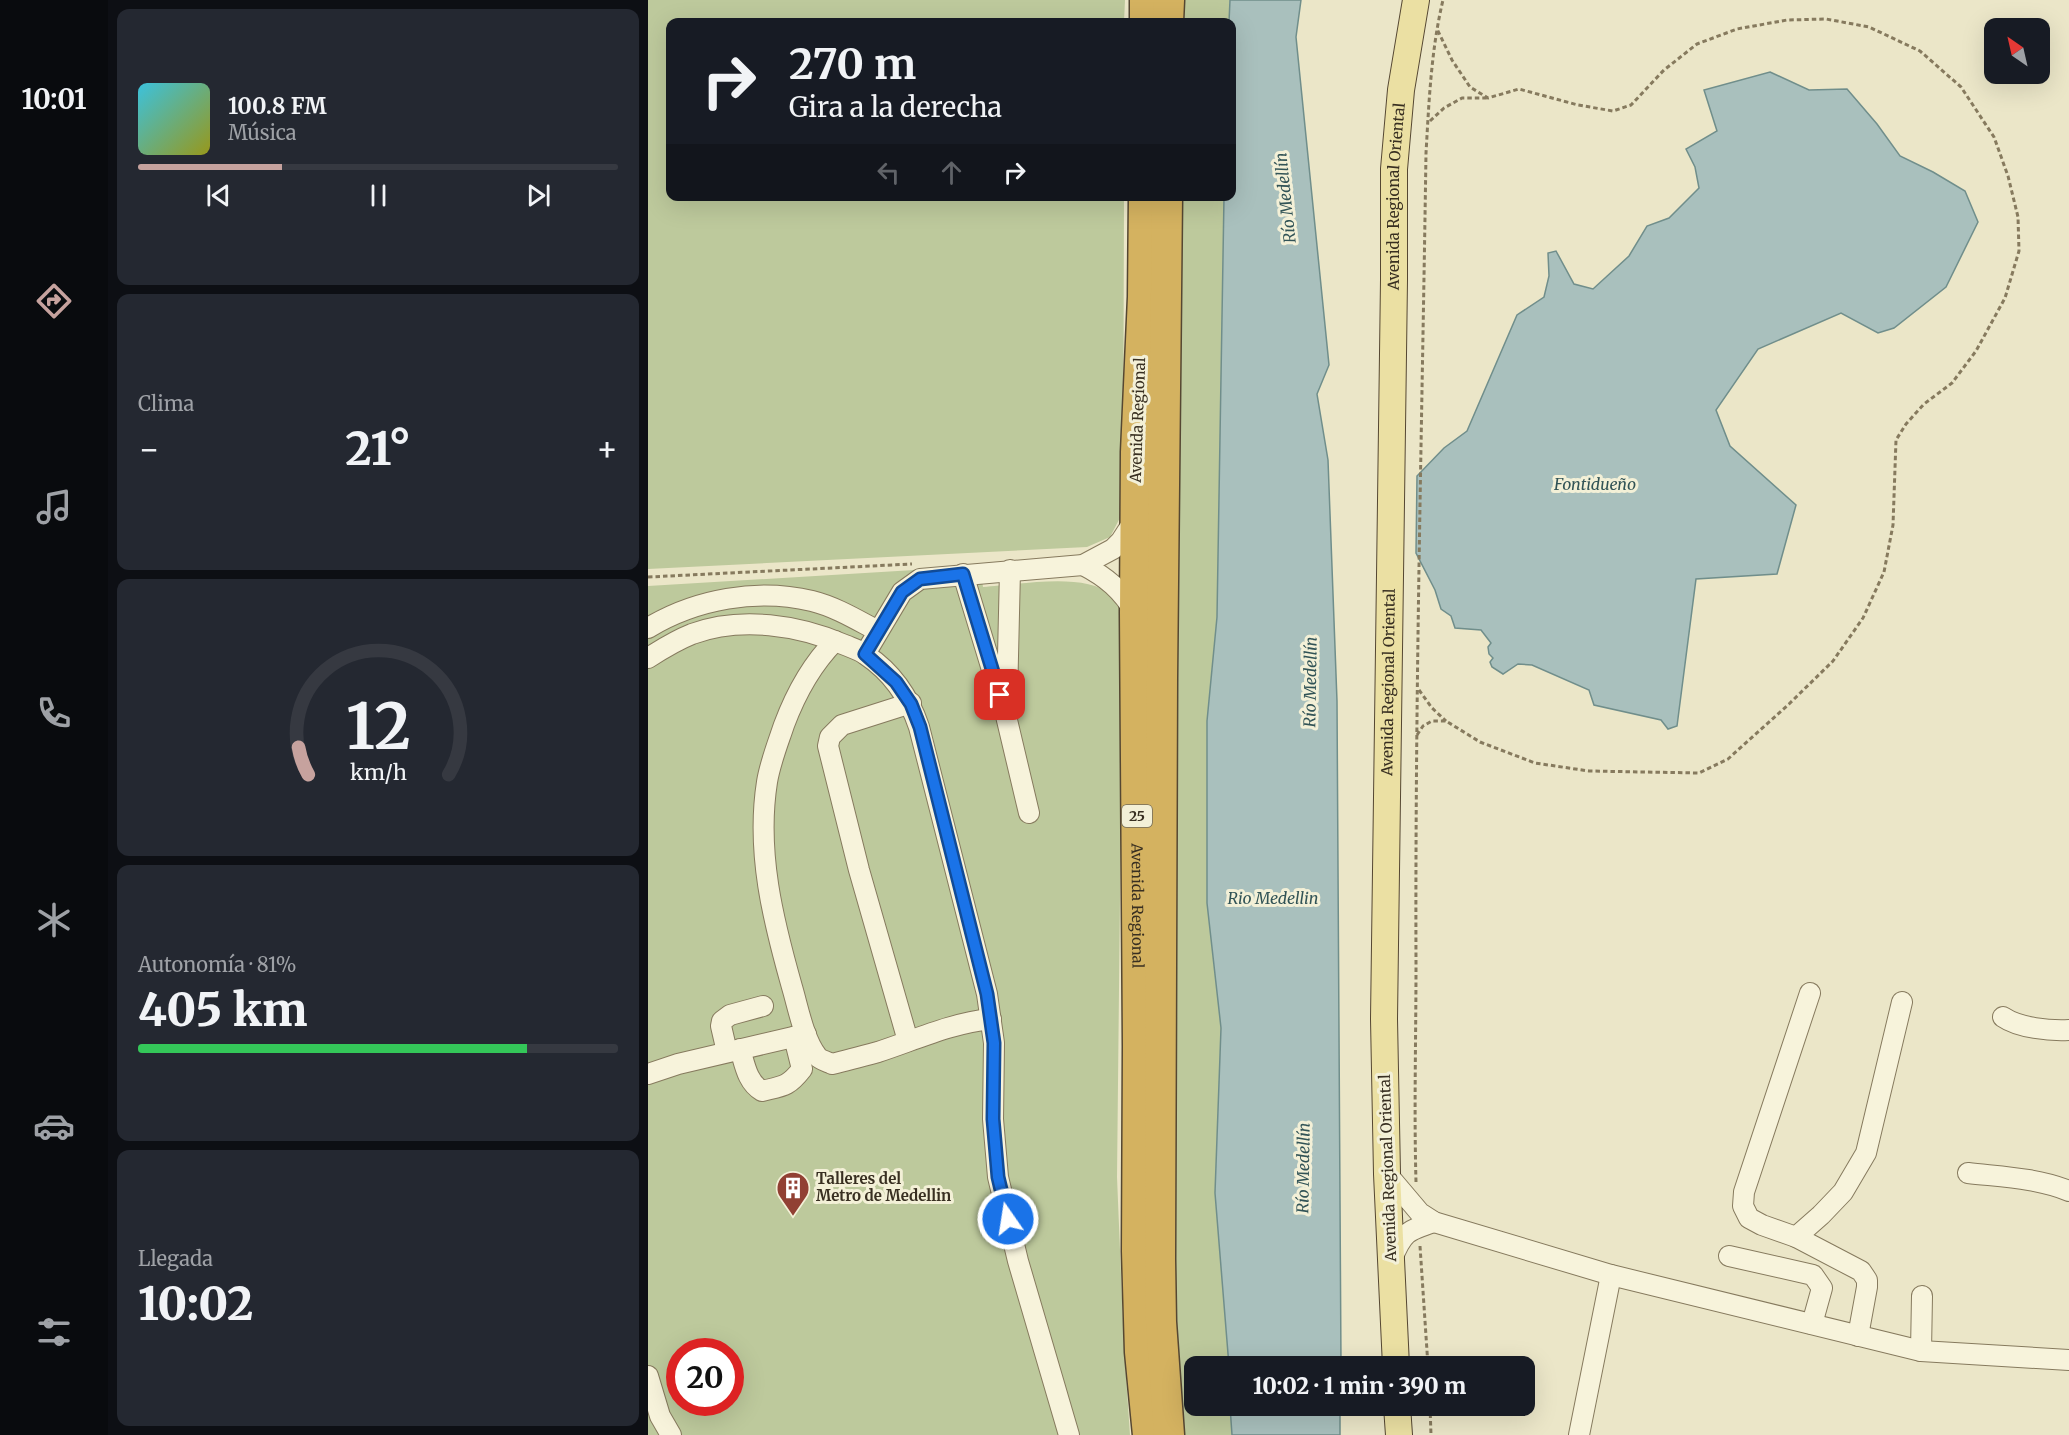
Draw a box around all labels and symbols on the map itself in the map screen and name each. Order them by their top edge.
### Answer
north arrow [1984,18,2050,84]
street label: Avenida Regional Oriental [1384,102,1409,291]
water label: Río Medellín [1270,152,1300,244]
street label: Avenida Regional [1126,357,1149,484]
water label: Fontidueño [1553,474,1636,494]
street label: Avenida Regional Oriental [1377,588,1399,777]
water label: Río Medellín [1299,636,1321,728]
pin [974,669,1025,720]
road number: 25 [1122,805,1152,827]
street label: Avenida Regional [1128,842,1147,969]
water label: Rio Medellin [1228,888,1318,908]
street label: Avenida Regional Oriental [1375,1074,1400,1263]
water label: Río Medellín [1292,1122,1314,1214]
place label: Talleres del Metro de Medellin [816,1169,951,1205]
building icon: Talleres del Metro de Medellin [775,1170,811,1217]
position arrow [976,1187,1040,1251]
speed limit sign: 20 [666,1338,744,1416]

